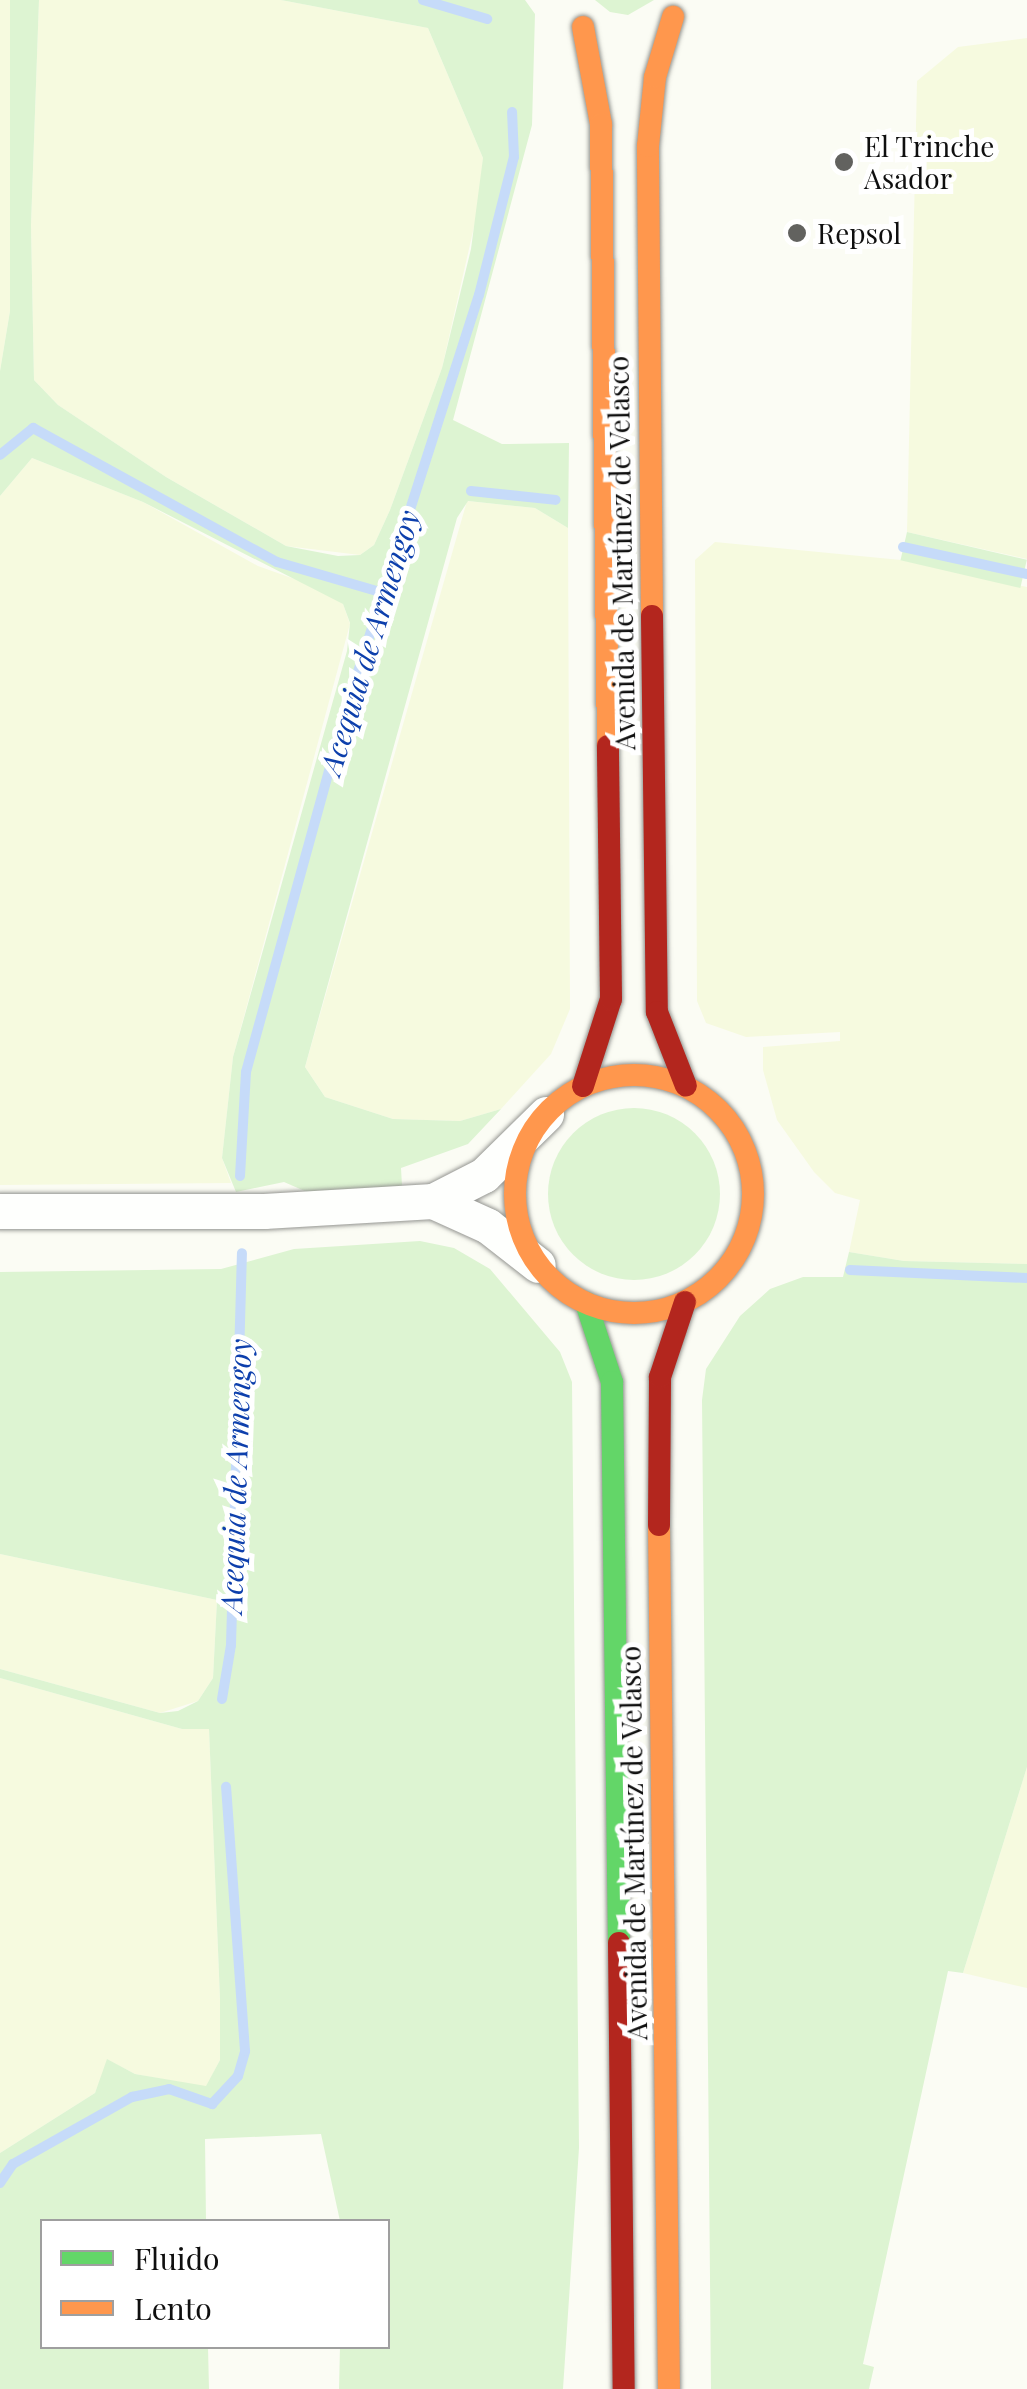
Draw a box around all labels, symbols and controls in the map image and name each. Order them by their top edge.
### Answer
place label: El Trinche Asador [864,129,995,195]
marker: El Trinche Asador [833,151,855,173]
place label: Repsol [817,216,901,250]
marker: Repsol [786,222,808,244]
street label: Avenida de Martínez de Velasco [601,355,641,751]
water label: Acequia de Armengoy [312,505,426,779]
water label: Acequia de Armengoy [212,1338,258,1614]
street label: Avenida de Martínez de Velasco [613,1645,653,2041]
legend [40,2219,390,2349]
text: Fluido [134,2238,220,2278]
text: Lento [134,2288,212,2328]

